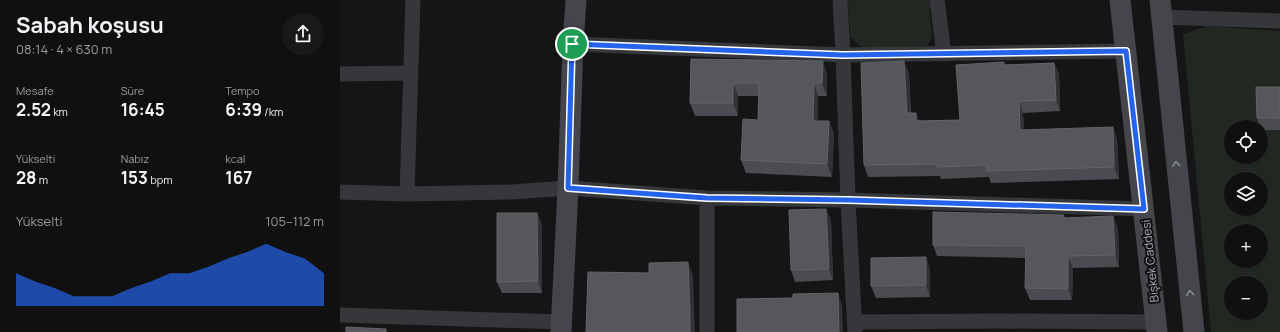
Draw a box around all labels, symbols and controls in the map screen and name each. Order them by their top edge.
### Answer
text: Sabah koşusu [16,10,164,40]
button: share [282,13,324,55]
pin [555,27,589,61]
icon: arrive [561,33,583,55]
text: 08:14 · 4 × 630 m [16,40,112,58]
text: Mesafe [16,83,54,98]
text: Süre [121,83,144,98]
text: Tempo [225,83,260,98]
text: 2.52 [16,98,51,121]
text: 16:45 [121,98,165,121]
text: 6:39 [225,98,262,121]
text: km [51,104,68,119]
text: /km [262,104,283,119]
map controls [1224,120,1268,320]
button: locate [1224,120,1268,164]
text: Yükselti [16,151,55,166]
text: Nabız [121,151,149,166]
text: kcal [225,151,245,166]
one-way arrow [1172,161,1181,167]
text: 28 [16,166,37,189]
text: 153 [121,166,148,189]
text: 167 [225,166,252,189]
text: m [37,172,48,187]
text: bpm [148,172,173,187]
button: layers [1224,172,1268,216]
text: Yükselti [16,212,62,230]
text: 105–112 m [266,212,324,230]
street label: Bişkek Caddesi [1137,219,1163,303]
button: + [1224,224,1268,268]
button: − [1224,276,1268,320]
one-way arrow [1185,290,1194,296]

